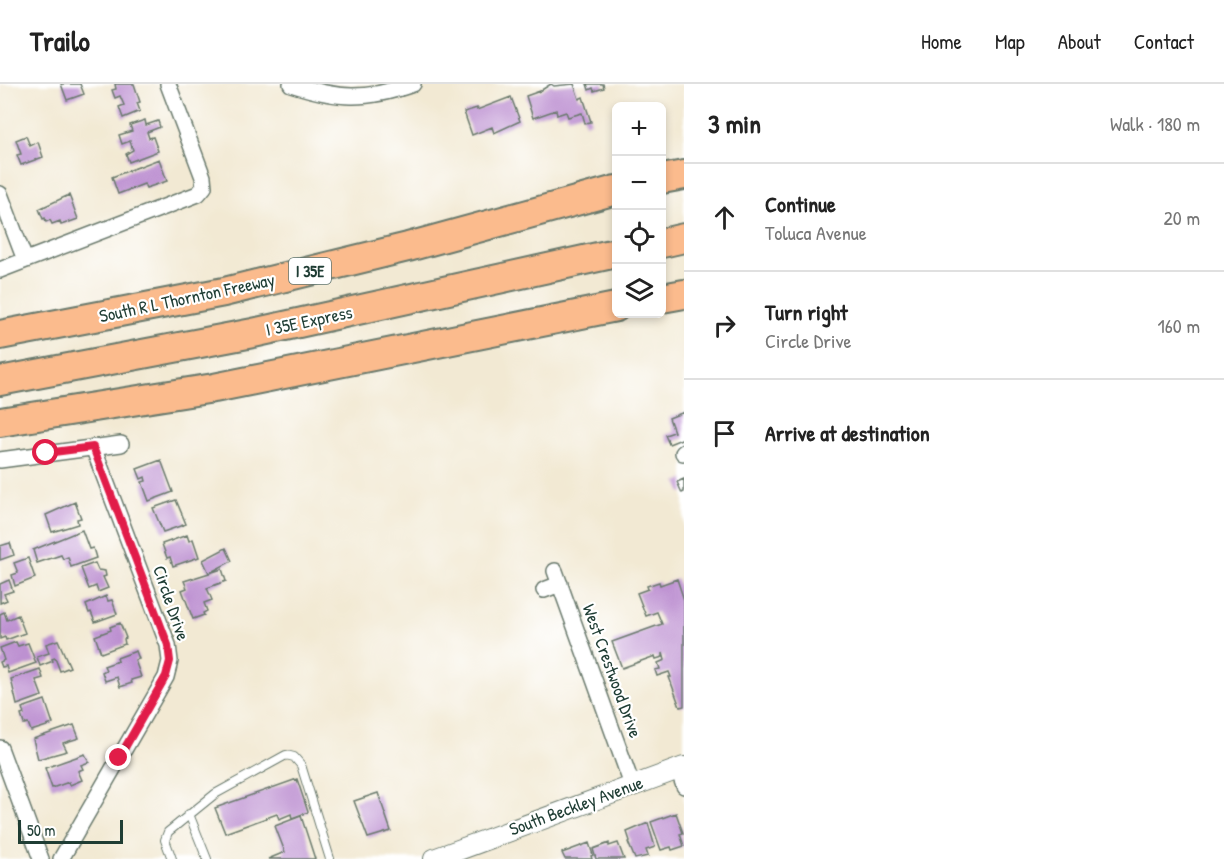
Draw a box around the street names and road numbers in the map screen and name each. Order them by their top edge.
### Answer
road number: I 35E [289,258,331,284]
street label: South R L Thornton Freeway [97,267,277,328]
street label: I 35E Express [263,299,355,342]
street label: Circle Drive [147,562,196,644]
street label: West Crestwood Drive [577,601,648,741]
street label: South Beckley Avenue [505,770,646,841]

